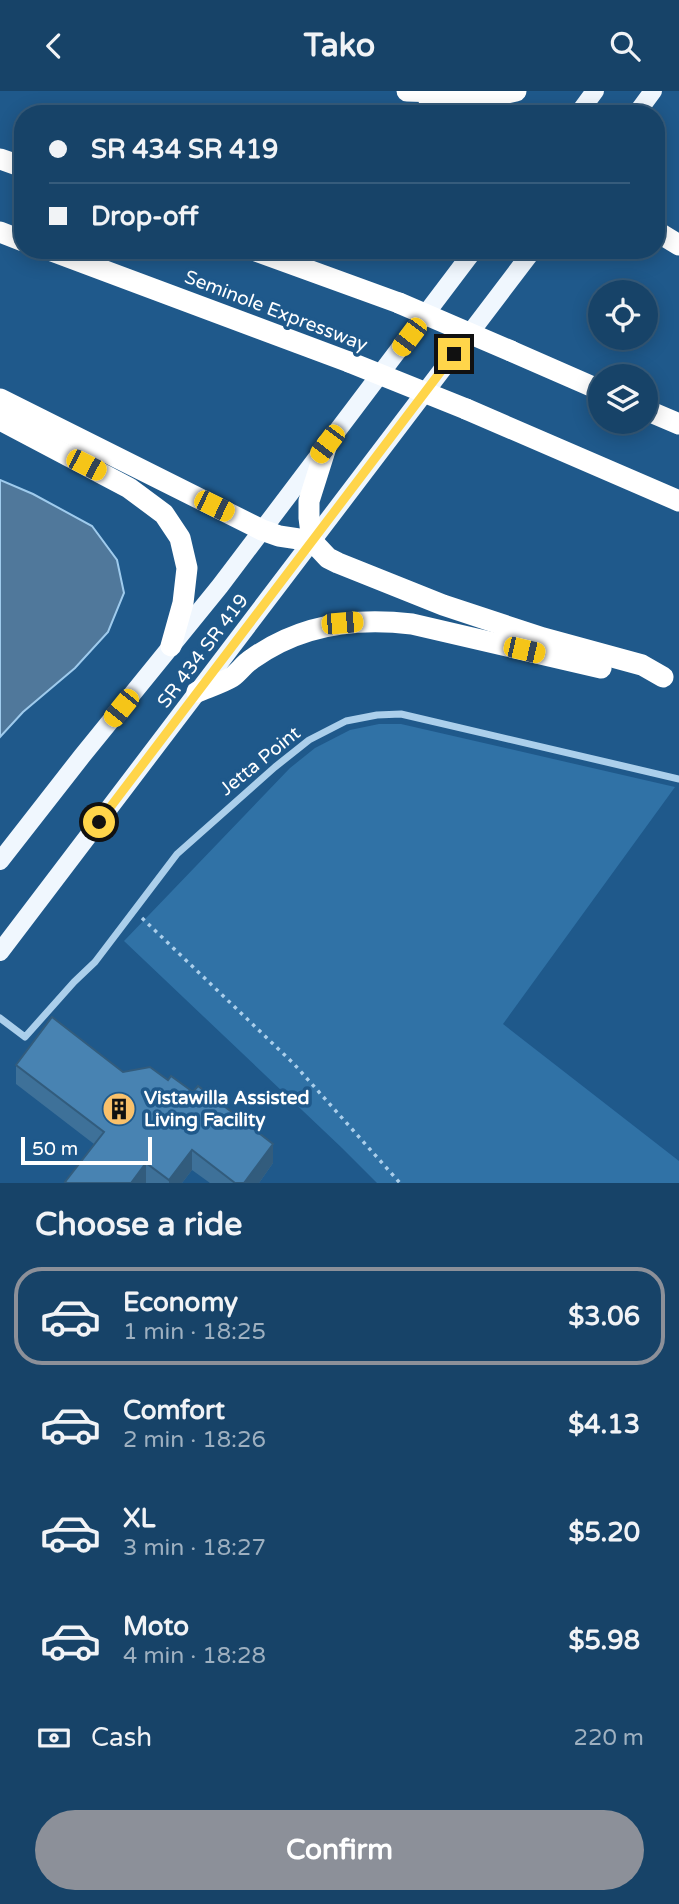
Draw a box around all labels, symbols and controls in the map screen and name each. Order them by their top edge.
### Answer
icon: back [35,27,73,65]
text: Tako [304,27,375,65]
icon: search [606,27,644,65]
text: SR 434 SR 419 [91,134,278,165]
text: Drop-off [91,201,198,232]
street label: Seminole Expressway [181,266,371,356]
map controls [588,280,658,434]
button: locate [588,280,658,350]
car [388,314,431,360]
route end [438,338,470,370]
button: layers [588,364,658,434]
car [306,421,349,467]
car [63,446,110,484]
car [191,487,238,525]
street label: SR 434 SR 419 [153,590,253,712]
car [321,611,364,635]
car [502,635,547,665]
car [100,685,143,731]
street label: Jetta Point [215,722,305,800]
route start [83,806,115,838]
place label: Vistawilla Assisted Living Facility [144,1087,309,1132]
building icon: Vistawilla Assisted Living Facility [100,1090,138,1128]
scale bar [21,1134,152,1166]
text: 50 m [32,1138,78,1160]
text: Choose a ride [35,1206,242,1244]
icon: car [39,1285,102,1348]
text: Economy [123,1287,238,1318]
text: $3.06 [568,1301,640,1332]
text: 1 min · 18:25 [123,1318,266,1346]
icon: car [39,1393,102,1456]
text: Comfort [123,1395,225,1426]
text: $4.13 [568,1409,640,1440]
text: 2 min · 18:26 [123,1426,266,1454]
icon: car [39,1501,102,1564]
text: XL [123,1503,155,1534]
text: $5.20 [568,1517,640,1548]
text: 3 min · 18:27 [123,1534,266,1562]
icon: car [39,1609,102,1672]
text: Moto [123,1611,189,1642]
text: $5.98 [568,1625,640,1656]
text: 4 min · 18:28 [123,1642,266,1670]
icon: cash [35,1719,73,1757]
text: Cash [91,1722,152,1753]
text: 220 m [574,1724,644,1752]
button: Confirm [35,1810,644,1890]

